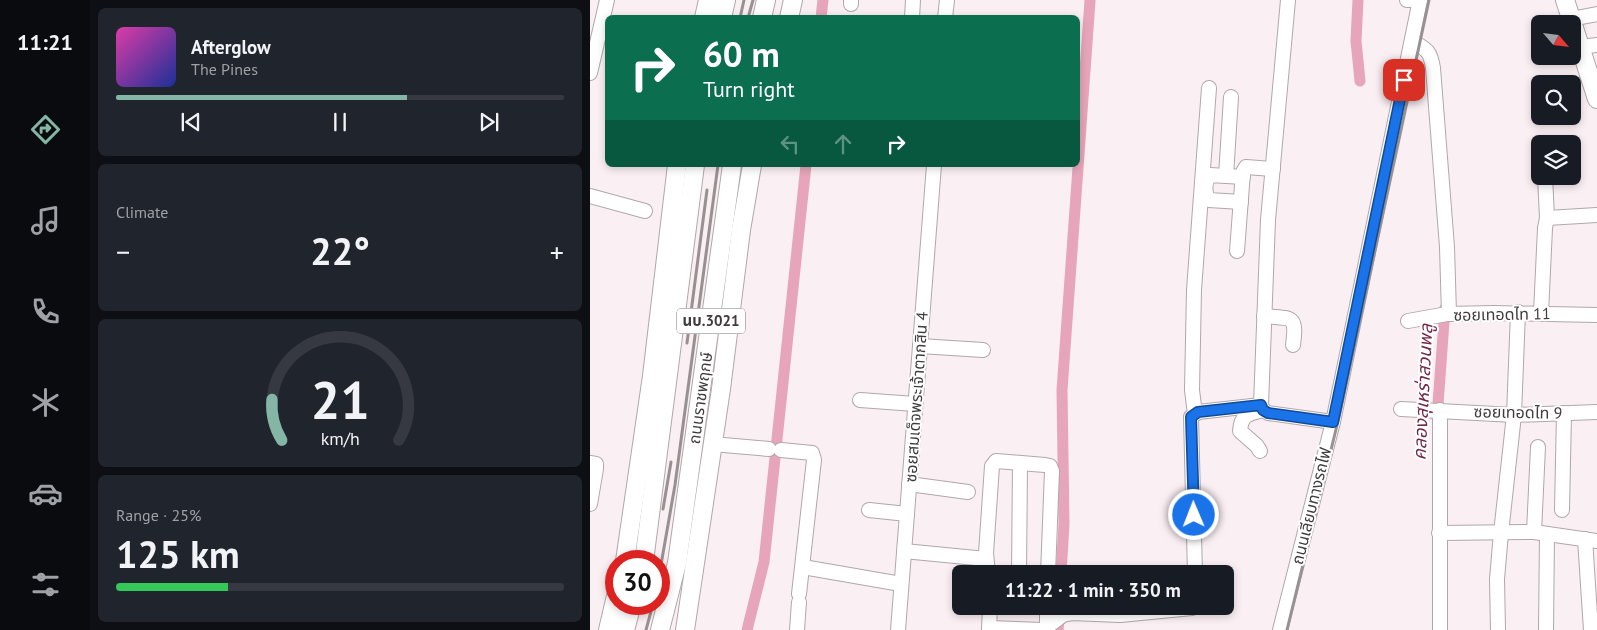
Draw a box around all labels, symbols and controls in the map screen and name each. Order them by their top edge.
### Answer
north arrow [1531,15,1581,65]
map controls [1531,15,1581,185]
text: 11:21 [17,28,73,56]
text: 60 m [703,31,780,77]
text: Afterglow [191,35,271,59]
icon: right [620,35,685,100]
text: The Pines [191,59,258,79]
pin [1383,59,1425,101]
icon: arrive [1390,66,1418,94]
text: Turn right [703,75,795,103]
button: search [1531,75,1581,125]
icon: previous [177,108,205,136]
icon: pause [326,108,354,136]
icon: next [475,108,503,136]
icon: directions [28,112,63,147]
icon: left [776,130,804,158]
icon: ahead [829,130,857,158]
icon: right [882,130,910,158]
button: layers [1531,135,1581,185]
text: Climate [116,202,168,222]
icon: music [28,203,63,238]
text: 22° [310,226,370,275]
text: − [116,233,130,270]
text: + [550,233,564,270]
icon: phone [28,294,63,329]
street label: ซอยเทอดไท 11 [1453,303,1551,325]
road number: นบ.3021 [677,308,745,334]
street label: ซอยสมเด็จพระเจ้าตากสิน 4 [900,311,932,483]
water label: คลองสุเหร่าสวนพลู [1407,322,1438,461]
street label: ถนนราชพฤกษ์ [684,351,716,445]
text: 21 [311,366,369,433]
icon: climate [28,385,63,420]
street label: ซอยเทอดไท 9 [1473,401,1563,423]
text: km/h [320,427,360,450]
street label: ถนนเลียบทางรถไฟ [1287,445,1335,567]
icon: car [28,476,63,511]
position arrow [1167,488,1219,540]
text: Range · 25% [116,505,201,525]
text: 125 km [116,529,240,578]
speed limit sign: 30 [605,550,670,615]
icon: filters [28,567,63,602]
text: 11:22 · 1 min · 350 m [1005,578,1181,602]

